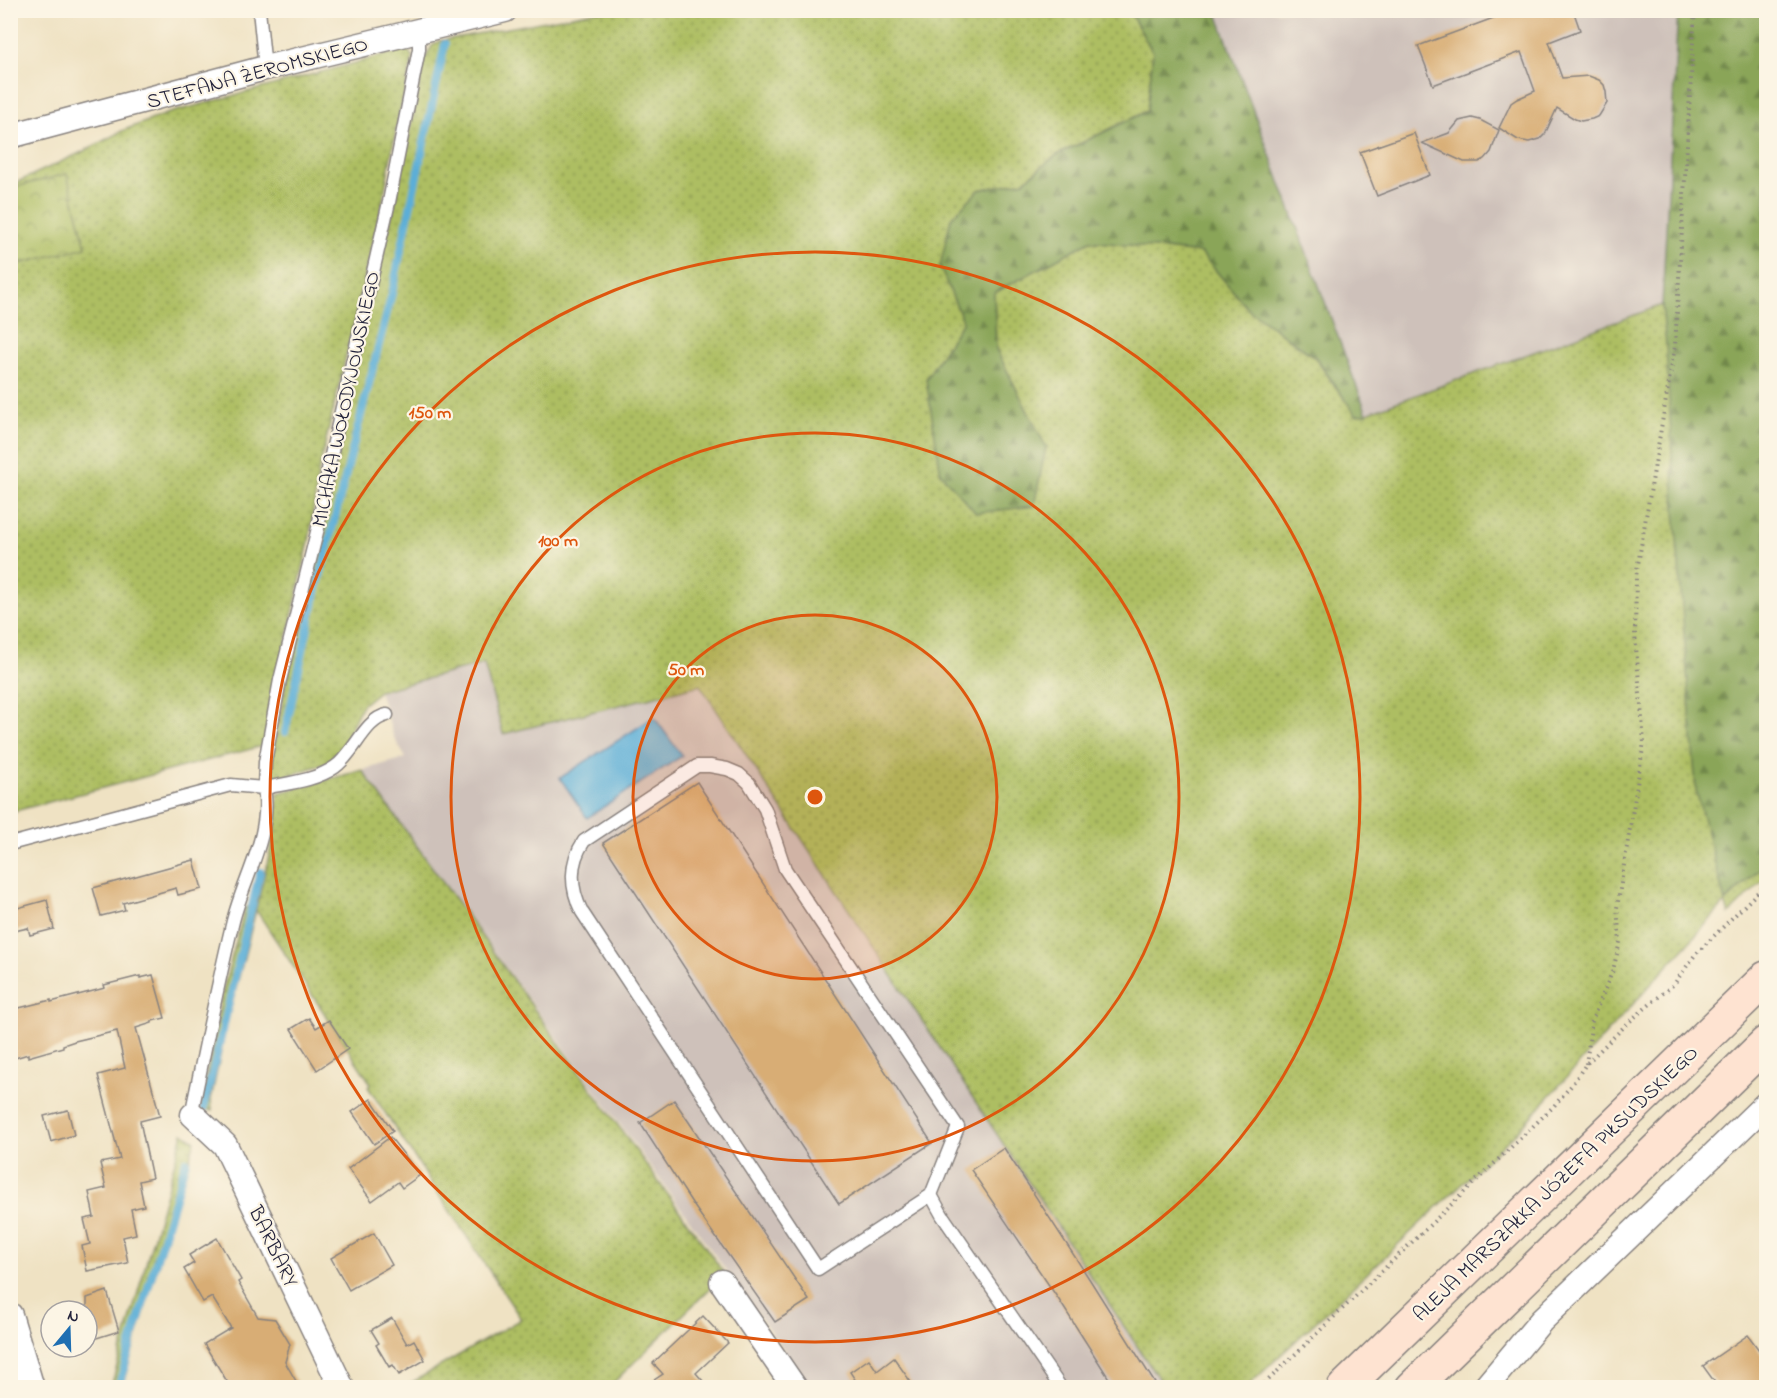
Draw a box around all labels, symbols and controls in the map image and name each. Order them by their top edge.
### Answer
street label: STEFANA ŻEROMSKIEGO [144,30,371,118]
street label: MICHAŁA WOŁODYJOWSKIEGO [305,269,389,530]
text: 150 m [409,401,451,427]
text: 100 m [538,529,578,555]
text: 50 m [668,658,704,684]
centre of rings [805,787,825,807]
street label: ALEJA MARSZAŁKA JÓZEFA PIŁSUDSKIEGO [1407,1039,1706,1329]
street label: BARBARY [239,1200,305,1293]
north arrow [39,1299,99,1359]
text: N [64,1304,82,1330]

